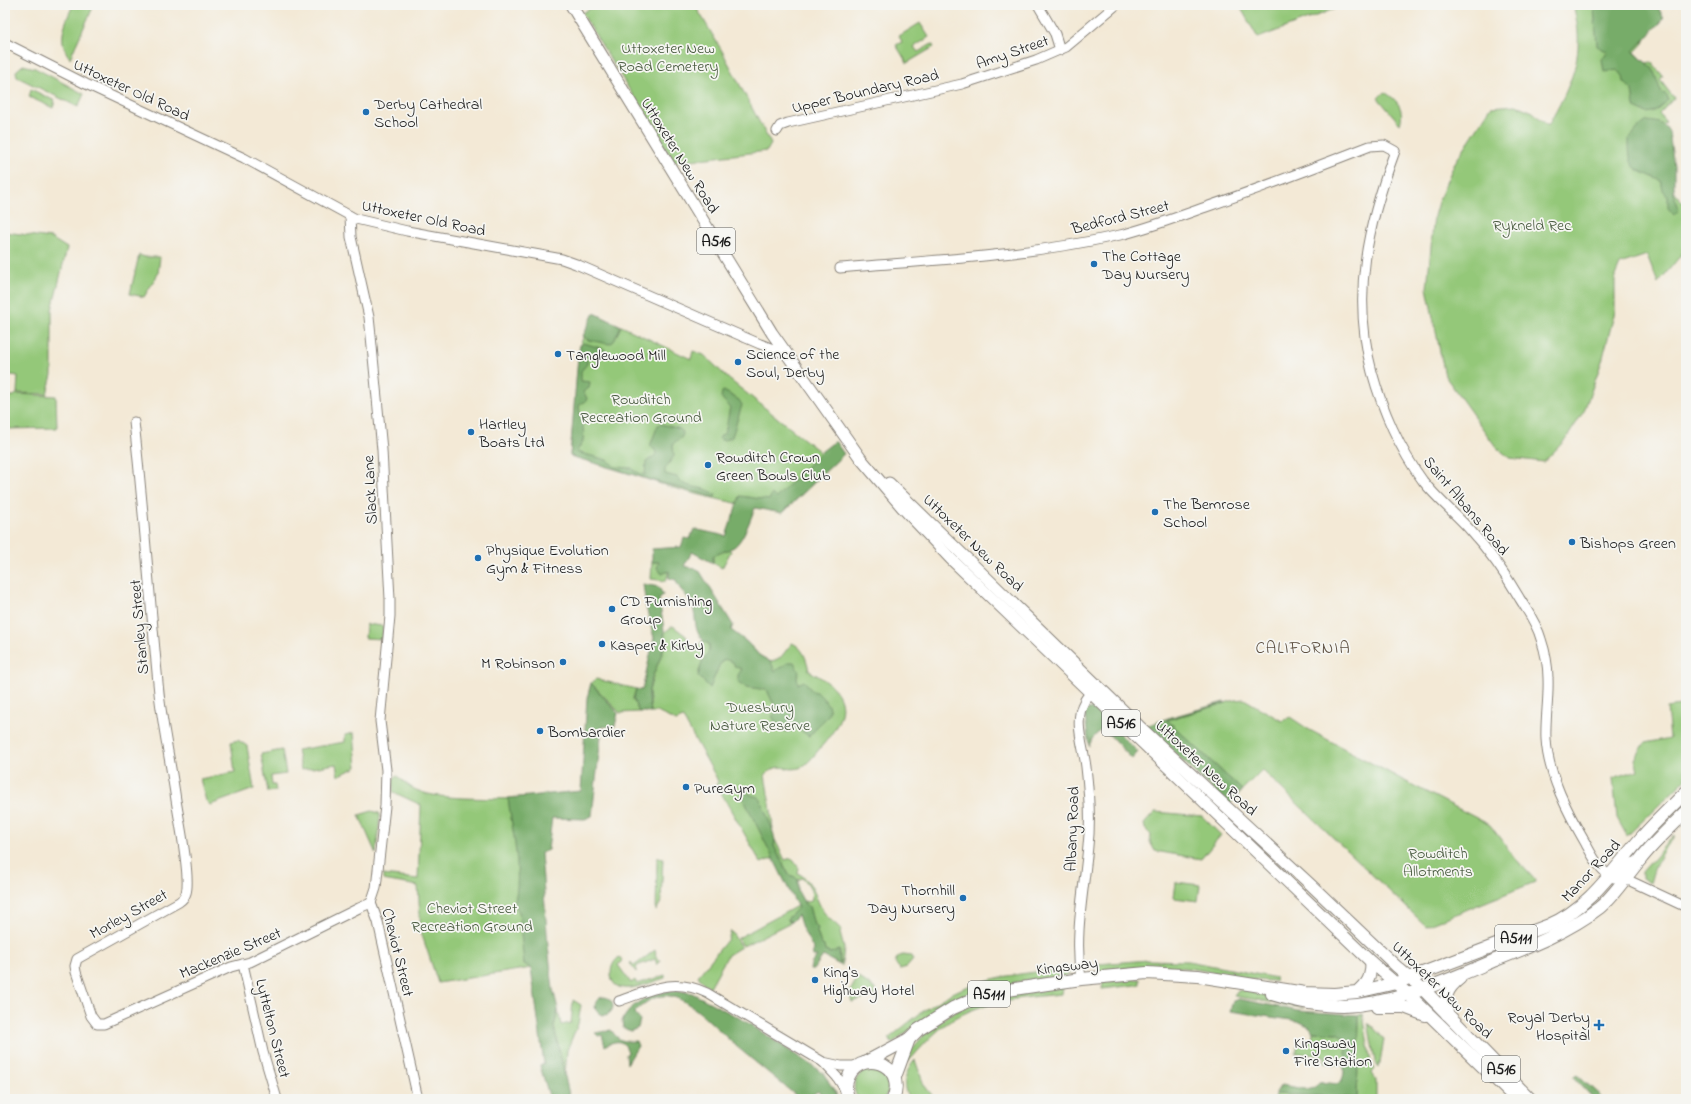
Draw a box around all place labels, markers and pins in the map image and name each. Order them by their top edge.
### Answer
place label: Derby Cathedral School [373,93,482,135]
marker: Derby Cathedral School [361,107,371,117]
place label: The Cottage Day Nursery [1101,245,1189,287]
marker: The Cottage Day Nursery [1089,259,1099,269]
place label: Science of the Soul, Derby [746,343,840,385]
place label: Tanglewood Mill [566,344,666,368]
marker: Tanglewood Mill [553,349,563,359]
marker: Science of the Soul, Derby [733,357,743,367]
place label: Hartley Boats Ltd [478,413,545,455]
marker: Hartley Boats Ltd [466,427,476,437]
place label: Rowditch Crown Green Bowls Club [716,446,831,488]
marker: Rowditch Crown Green Bowls Club [703,460,713,470]
place label: The Bemrose School [1163,493,1251,535]
marker: The Bemrose School [1150,507,1160,517]
place label: Bishops Green [1579,532,1676,556]
marker: Bishops Green [1567,537,1577,547]
place label: Physique Evolution Gym & Fitness [486,539,609,581]
marker: Physique Evolution Gym & Fitness [473,553,483,563]
place label: CD Furnishing Group [620,590,712,632]
marker: CD Furnishing Group [607,604,617,614]
place label: Kasper & Kirby [610,634,704,658]
marker: Kasper & Kirby [597,639,607,649]
place label: M Robinson [481,652,555,676]
marker: M Robinson [558,657,568,667]
place label: Bombardier [547,721,626,745]
marker: Bombardier [535,726,545,736]
place label: PureGym [694,777,755,801]
marker: PureGym [681,782,691,792]
place label: Thornhill Day Nursery [867,879,955,921]
marker: Thornhill Day Nursery [958,893,968,903]
place label: King's Highway Hotel [823,961,915,1003]
marker: King's Highway Hotel [810,975,820,985]
place label: Royal Derby Hospital [1507,1006,1590,1048]
marker: Royal Derby Hospital [1593,1019,1605,1031]
place label: Kingsway Fire Station [1293,1032,1372,1074]
marker: Kingsway Fire Station [1281,1046,1291,1056]

